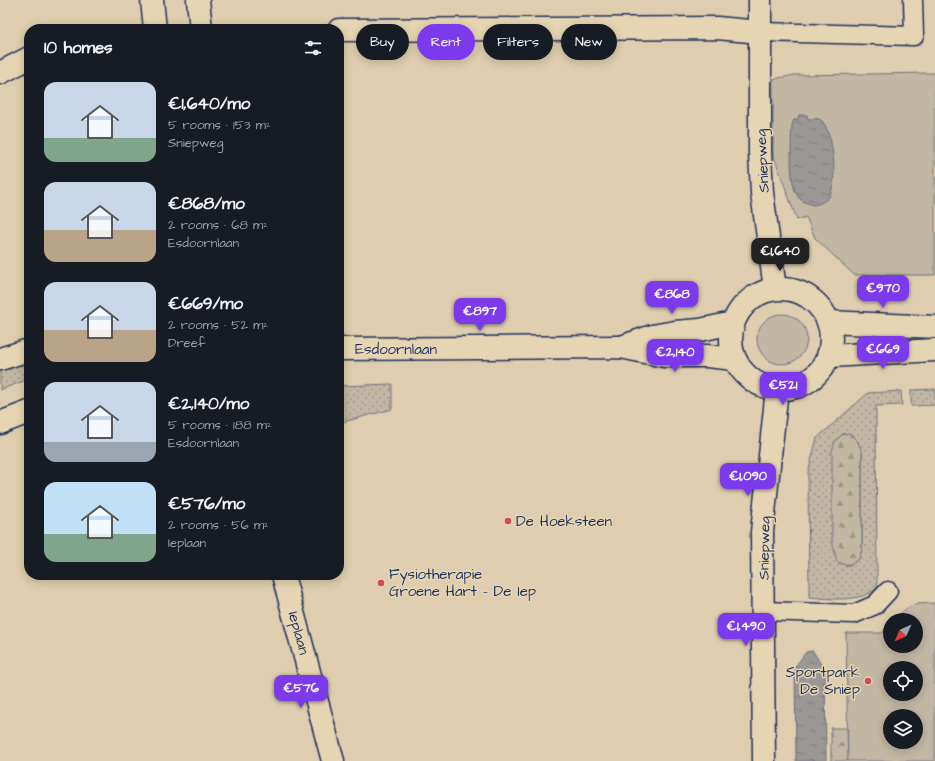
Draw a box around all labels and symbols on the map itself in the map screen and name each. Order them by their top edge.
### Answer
street label: Sniepweg [750,128,776,193]
pin: €1,640 [747,238,813,272]
pin: €970 [859,275,907,309]
pin: €868 [648,281,696,315]
pin: €897 [456,298,504,332]
pin: €669 [859,336,907,370]
street label: Esdoornlaan [355,339,437,360]
pin: €2,140 [642,339,708,373]
pin: €521 [759,372,807,406]
pin: €1,090 [715,463,781,497]
place label: De Hoeksteen [516,511,613,532]
marker: De Hoeksteen [503,516,513,526]
street label: Sniepweg [753,516,777,580]
place label: Fysiotherapie Groene Hart - De Iep [389,564,536,602]
marker: Fysiotherapie Groene Hart - De Iep [376,578,386,588]
street label: Ieplaan [283,609,314,658]
pin: €1,490 [713,613,779,647]
north arrow [883,613,923,653]
place label: Sportpark De Sniep [786,662,860,700]
pin: €576 [277,675,325,709]
marker: Sportpark De Sniep [863,676,873,686]

